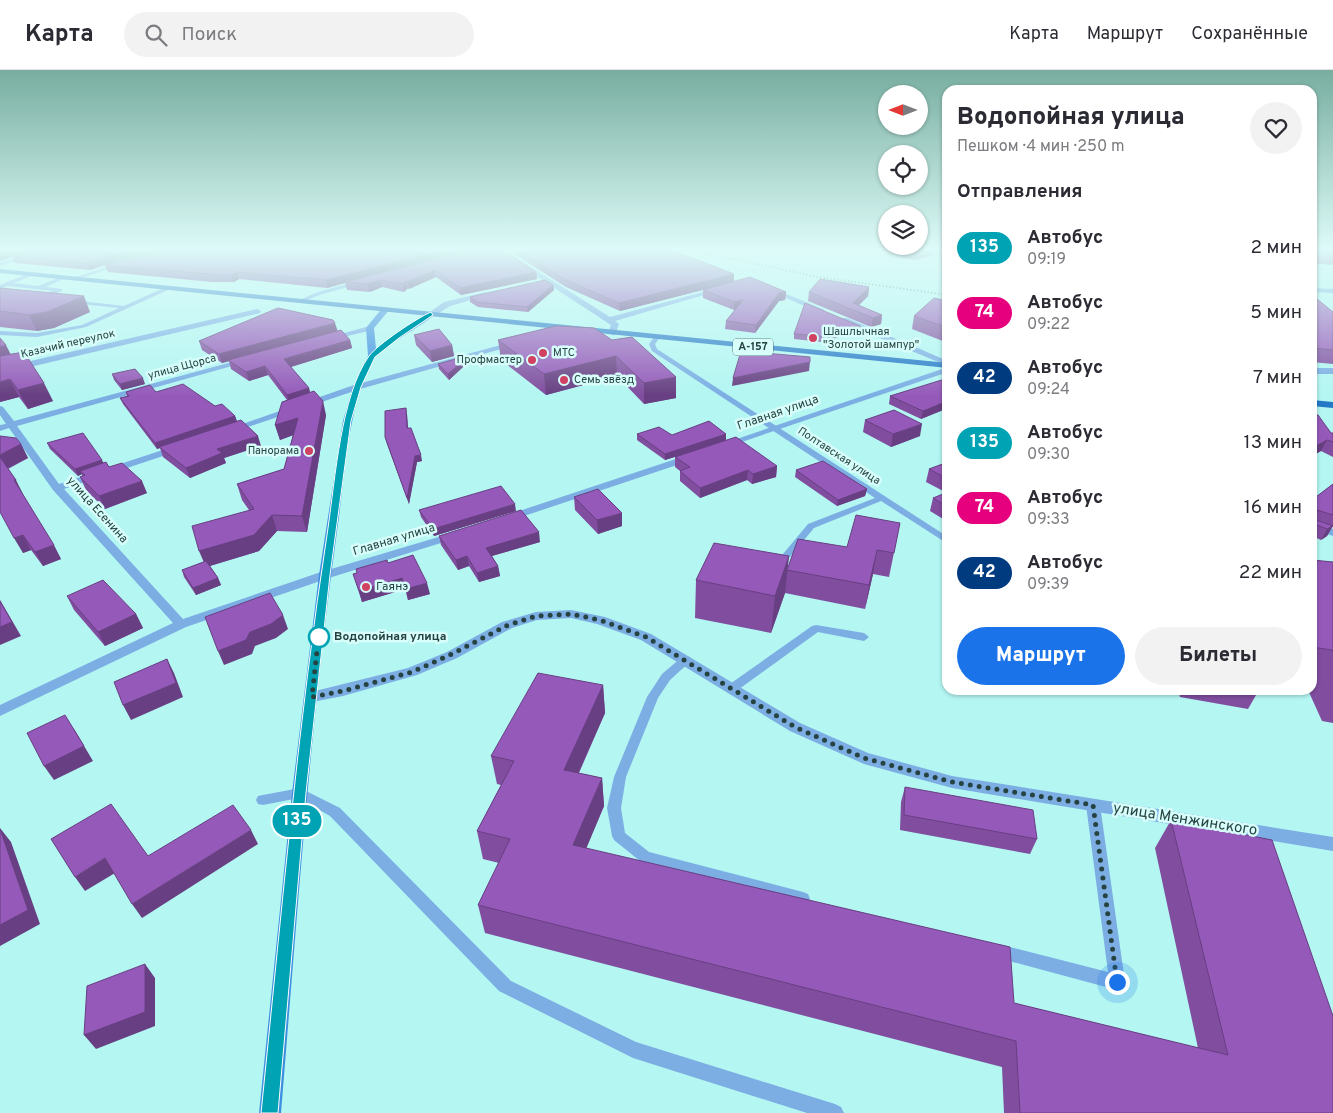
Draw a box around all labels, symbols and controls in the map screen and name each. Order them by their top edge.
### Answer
search box [124,12,474,57]
text: Карта [25,20,94,50]
icon: search [142,21,170,49]
text: Поиск [182,23,237,47]
text: Карта [1009,23,1059,46]
text: Маршрут [1087,23,1163,46]
text: Сохранённые [1191,23,1308,46]
north arrow [878,85,928,135]
map controls [878,85,928,255]
button: heart [1250,102,1302,154]
text: Водопойная улица [957,103,1185,133]
text: Пешком · 4 мин · 250 m [957,137,1125,157]
button: locate [878,145,928,195]
text: Отправления [957,180,1083,204]
button: layers [878,205,928,255]
text: Автобус [1027,226,1103,250]
text: 135 [970,236,999,259]
text: 2 мин [1250,236,1302,260]
text: 09:19 [1027,250,1066,270]
text: Автобус [1027,291,1103,315]
text: 74 [975,301,994,324]
text: 5 мин [1250,301,1302,325]
text: 09:22 [1027,315,1070,335]
place label: Шашлычная "Золотой шампур" [823,325,919,352]
street label: Казачий переулок [19,326,117,362]
marker: Шашлычная "Золотой шампур" [807,332,819,344]
road number: А-157 [733,338,773,356]
place label: МТС [553,346,575,360]
marker: МТС [537,347,549,359]
street label: улица Щорса [146,351,218,383]
place label: Профмастер [457,353,522,367]
marker: Профмастер [526,354,538,366]
text: Автобус [1027,356,1103,380]
text: 42 [973,366,996,389]
text: 7 мин [1253,366,1302,390]
place label: Семь звёзд [574,373,634,387]
marker: Семь звёзд [558,374,570,386]
text: 09:24 [1027,380,1070,400]
street label: Главная улица [735,392,821,434]
text: Автобус [1027,421,1103,445]
street label: Полтавская улица [795,424,883,488]
text: 135 [970,431,999,454]
text: 13 мин [1244,431,1302,455]
place label: Панорама [248,444,299,458]
marker: Панорама [303,445,315,457]
text: 09:30 [1027,445,1070,465]
street label: улица Есенина [63,473,131,547]
text: Автобус [1027,486,1103,510]
text: 74 [975,496,994,519]
text: 16 мин [1244,496,1302,520]
text: 09:33 [1027,510,1070,530]
street label: Главная улица [351,520,437,560]
text: Автобус [1027,551,1103,575]
text: 42 [973,561,996,584]
text: 22 мин [1239,561,1302,585]
text: 09:39 [1027,575,1069,595]
place label: Гаянэ [376,579,408,595]
marker: Гаянэ [360,581,372,593]
marker: Водопойная улица [308,626,330,648]
button: Маршрут [957,627,1125,685]
button: Билеты [1135,627,1302,685]
place label: Водопойная улица [334,629,446,645]
street label: улица Менжинского [1112,799,1258,841]
line badge: 135 [268,805,326,837]
text: 135 [283,809,312,832]
your location [1105,970,1130,995]

